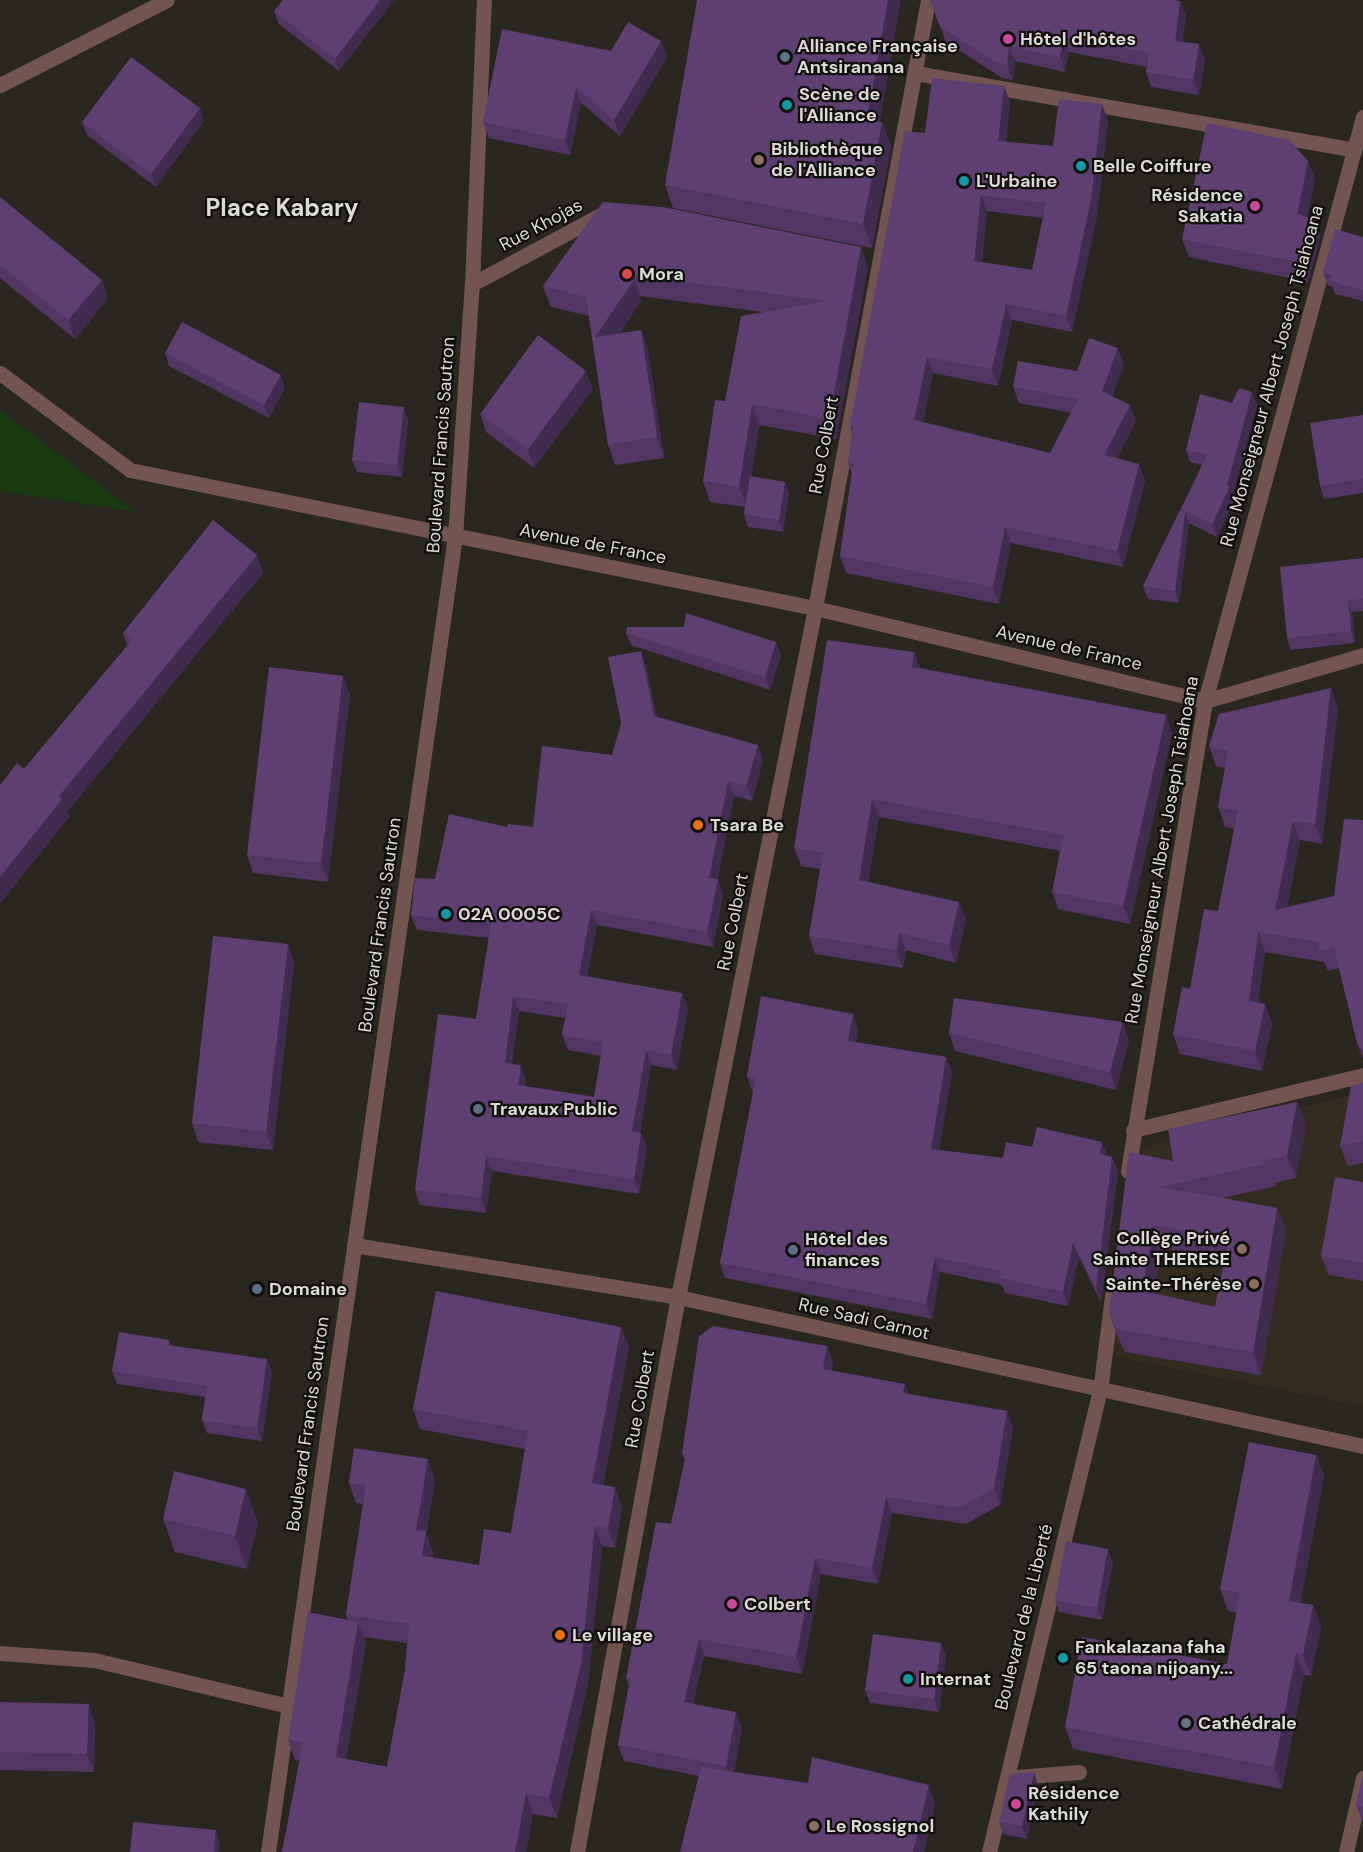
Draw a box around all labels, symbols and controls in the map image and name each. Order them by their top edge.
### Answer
place label: Hôtel d'hôtes [1020,28,1136,50]
marker: Hôtel d'hôtes [1001,32,1015,46]
place label: Alliance Française Antsiranana [797,36,958,78]
marker: Alliance Française Antsiranana [778,50,792,64]
place label: Scène de l'Alliance [799,84,880,127]
marker: Scène de l'Alliance [780,98,794,112]
place label: Bibliothèque de l'Alliance [771,139,883,182]
marker: Bibliothèque de l'Alliance [752,153,766,167]
place label: Belle Coiffure [1093,155,1212,177]
marker: Belle Coiffure [1074,159,1088,173]
place label: L'Urbaine [976,170,1057,192]
marker: L'Urbaine [957,174,971,188]
place label: Résidence Sakatia [1151,185,1243,228]
district label: Place Kabary [206,194,358,222]
street label: Rue Khojas [496,194,586,256]
marker: Résidence Sakatia [1248,199,1262,213]
street label: Rue Monseigneur Albert Joseph Tsiahoana [1216,203,1328,549]
place label: Mora [639,263,684,285]
marker: Mora [620,267,634,281]
street label: Boulevard Francis Sautron [423,336,459,554]
street label: Rue Colbert [805,394,843,496]
street label: Avenue de France [518,519,668,569]
street label: Avenue de France [994,621,1144,675]
street label: Rue Monseigneur Albert Joseph Tsiahoana [1121,675,1203,1025]
place label: Tsara Be [710,814,784,836]
street label: Boulevard Francis Sautron [354,816,406,1034]
marker: Tsara Be [691,818,705,832]
street label: Rue Colbert [713,871,753,973]
place label: 02A 0005C [458,903,560,925]
marker: 02A 0005C [439,907,453,921]
place label: Travaux Public [490,1098,618,1120]
marker: Travaux Public [471,1102,485,1116]
place label: Collège Privé Sainte THERESE [1093,1228,1230,1270]
place label: Hôtel des finances [805,1229,888,1272]
marker: Collège Privé Sainte THERESE [1235,1242,1249,1256]
marker: Hôtel des finances [786,1243,800,1257]
place label: Sainte-Thérèse [1106,1273,1242,1295]
marker: Sainte-Thérèse [1247,1277,1261,1291]
place label: Domaine [269,1278,347,1300]
marker: Domaine [250,1282,264,1296]
street label: Rue Sadi Carnot [796,1293,932,1345]
street label: Boulevard Francis Sautron [282,1315,334,1533]
street label: Rue Colbert [621,1348,659,1450]
street label: Boulevard de la Liberté [990,1522,1058,1712]
place label: Colbert [744,1593,811,1615]
marker: Colbert [725,1597,739,1611]
place label: Le village [572,1624,653,1646]
marker: Le village [553,1628,567,1642]
place label: Fankalazana faha 65 taona nijoany... [1075,1637,1233,1680]
marker: Fankalazana faha 65 taona nijoany... [1056,1651,1070,1665]
place label: Internat [920,1668,991,1690]
marker: Internat [901,1672,915,1686]
place label: Cathédrale [1198,1712,1297,1734]
marker: Cathédrale [1179,1716,1193,1730]
place label: Résidence Kathily [1028,1783,1120,1826]
marker: Résidence Kathily [1009,1797,1023,1811]
place label: Le Rossignol [826,1815,934,1837]
marker: Le Rossignol [807,1819,821,1833]

